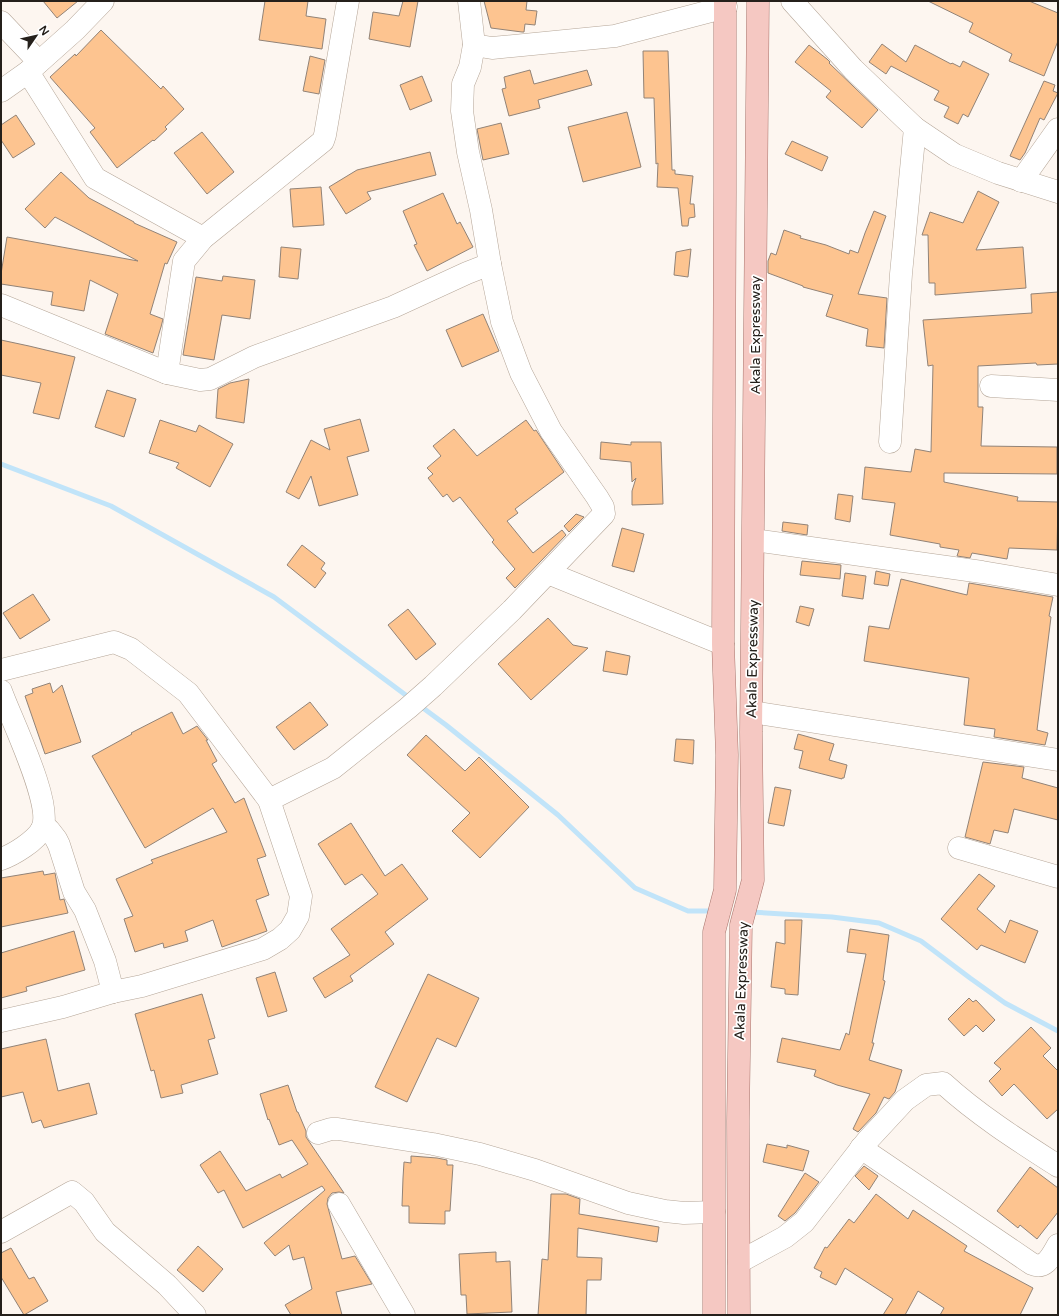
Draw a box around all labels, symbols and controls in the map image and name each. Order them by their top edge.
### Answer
north arrow [16,16,56,56]
text: N [36,23,52,38]
street label: Akala Expressway [747,275,764,394]
street label: Akala Expressway [743,599,762,719]
street label: Akala Expressway [731,921,752,1041]

